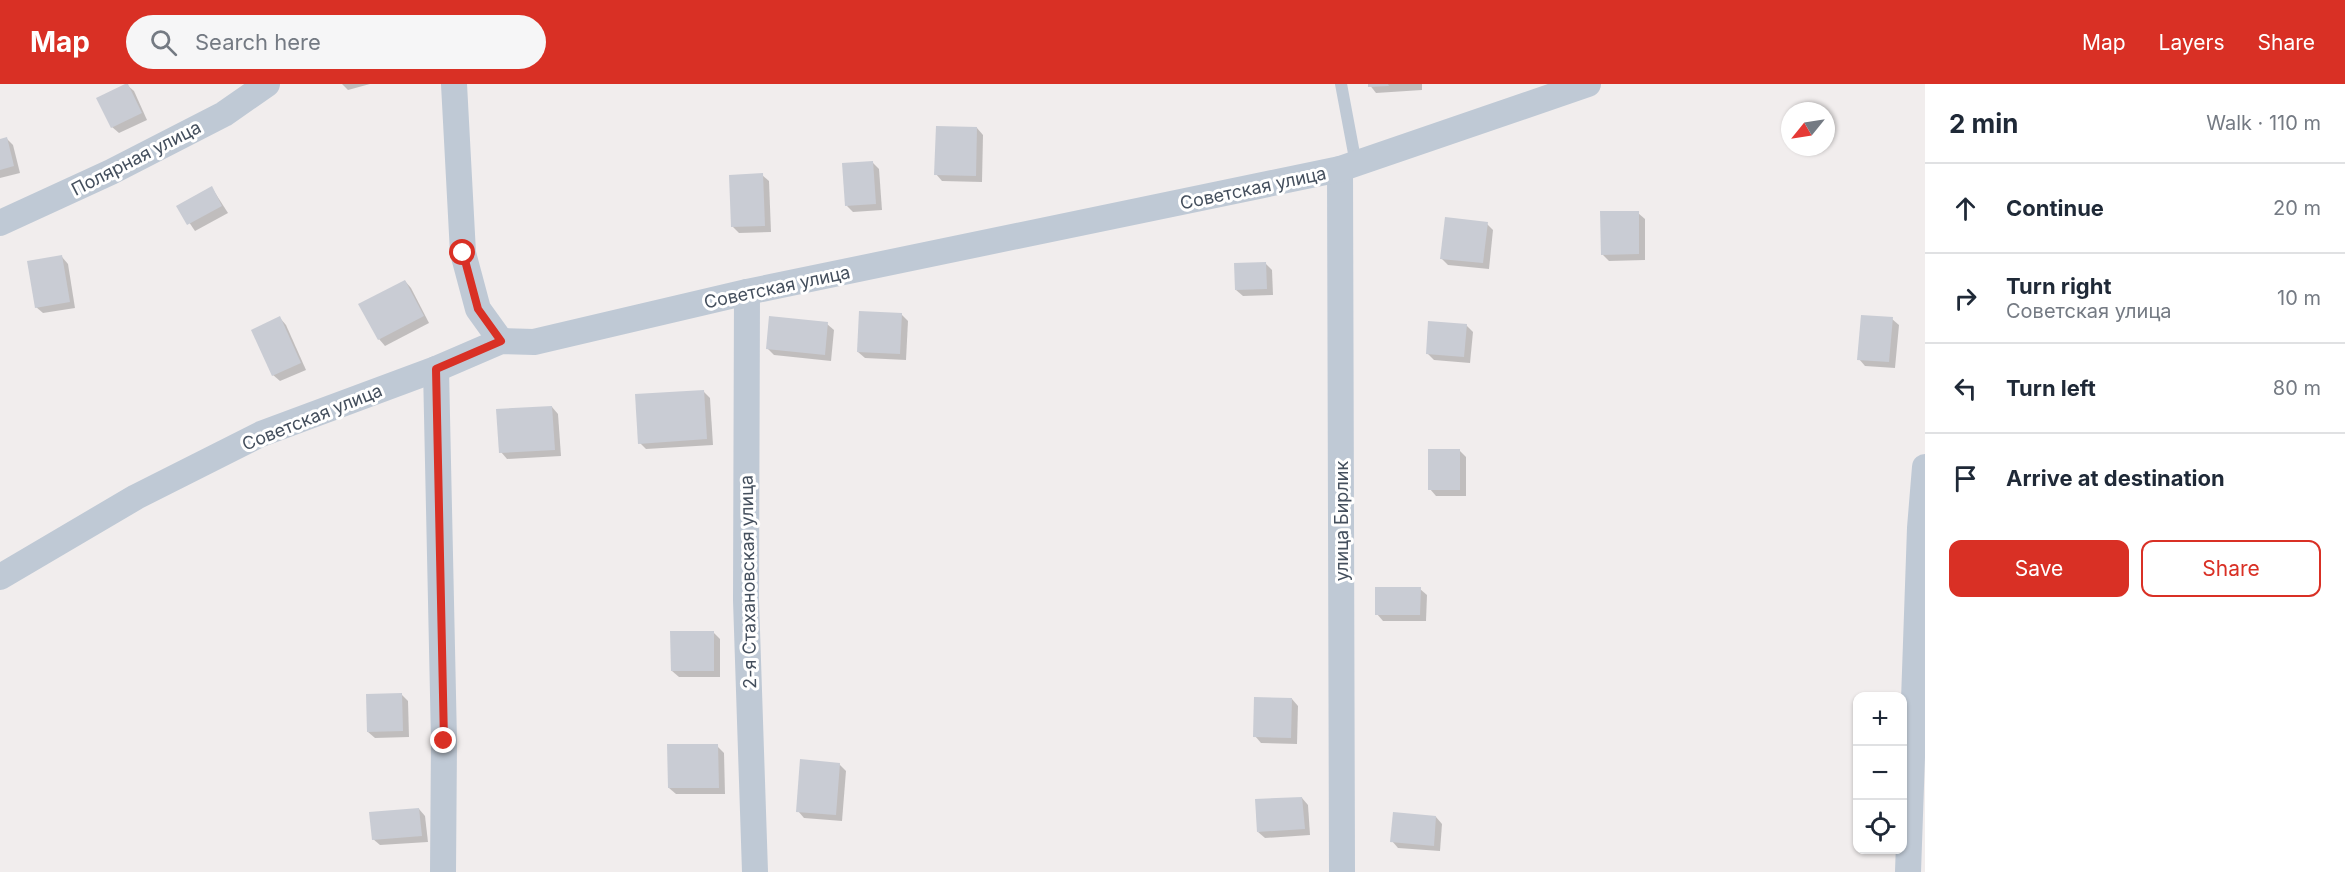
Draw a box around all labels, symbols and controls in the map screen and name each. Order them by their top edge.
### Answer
search box [126,15,546,69]
text: Map [30,25,90,59]
icon: search [147,26,180,59]
text: Search here [195,29,321,55]
text: Map [2082,30,2126,55]
text: Layers [2159,30,2225,55]
text: Share [2258,30,2315,55]
north arrow [1781,102,1835,156]
text: 2 min [1949,108,2019,139]
text: Walk · 110 m [2206,111,2321,135]
street label: Полярная улица [68,116,204,200]
street label: Советская улица [1178,162,1328,214]
icon: ahead [1949,192,1982,225]
text: Continue [2006,195,2104,221]
text: 20 m [2273,196,2321,220]
route start [449,239,475,265]
street label: Советская улица [702,261,852,313]
text: Turn right [2006,273,2112,299]
icon: right [1949,282,1982,315]
text: 10 m [2277,286,2321,310]
text: Советская улица [2006,299,2172,323]
icon: left [1949,372,1982,405]
text: Turn left [2006,375,2096,401]
text: 80 m [2273,376,2321,400]
street label: Советская улица [239,379,385,455]
street label: улица Бирлик [1331,461,1352,581]
icon: arrive [1949,462,1982,495]
text: Arrive at destination [2006,465,2225,491]
street label: 2-я Стахановская улица [736,475,760,689]
button: Save [1949,540,2129,597]
button: Share [2141,540,2321,597]
map controls [1853,692,1907,854]
button: + [1853,692,1907,746]
route end [430,727,456,753]
button: − [1853,746,1907,800]
button: locate [1853,800,1907,854]

